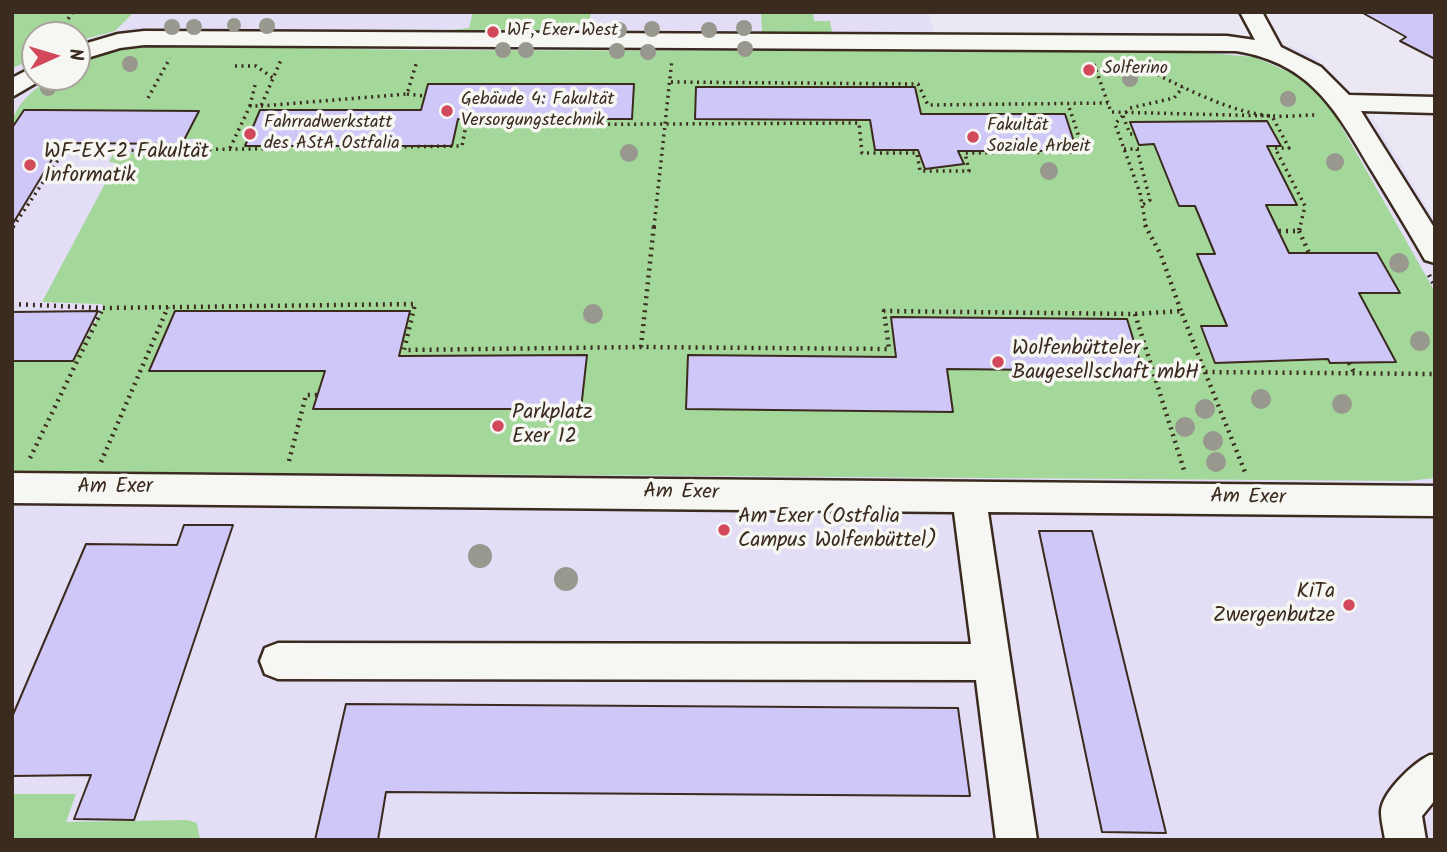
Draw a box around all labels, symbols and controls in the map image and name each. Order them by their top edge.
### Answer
north arrow [21,21,91,91]
place label: WF, Exer West [507,21,618,43]
marker: WF, Exer West [485,24,501,40]
text: N [60,48,90,62]
place label: Solferino [1103,59,1168,81]
marker: Solferino [1081,62,1097,78]
place label: Gebäude 4: Fakultät Versorgungstechnik [461,90,614,132]
marker: Gebäude 4: Fakultät Versorgungstechnik [439,103,455,119]
place label: Fahrradwerkstatt des AStA Ostfalia [264,113,400,156]
place label: Fakultät Soziale Arbeit [987,116,1091,158]
marker: Fahrradwerkstatt des AStA Ostfalia [242,126,258,142]
marker: Fakultät Soziale Arbeit [965,129,981,145]
place label: WF-EX-2 Fakultät Informatik [44,140,209,190]
marker: WF-EX-2 Fakultät Informatik [22,157,38,173]
place label: Wolfenbütteler Baugesellschaft mbH [1012,337,1199,387]
marker: Wolfenbütteler Baugesellschaft mbH [990,354,1006,370]
place label: Parkplatz Exer 12 [512,401,592,451]
marker: Parkplatz Exer 12 [490,418,506,434]
street label: Am Exer [77,475,153,501]
street label: Am Exer [643,481,719,507]
street label: Am Exer [1210,486,1286,512]
place label: Am Exer (Ostfalia Campus Wolfenbüttel) [738,505,937,555]
marker: Am Exer (Ostfalia Campus Wolfenbüttel) [716,522,732,538]
place label: KiTa Zwergenbutze [1213,580,1335,630]
marker: KiTa Zwergenbutze [1341,597,1357,613]

